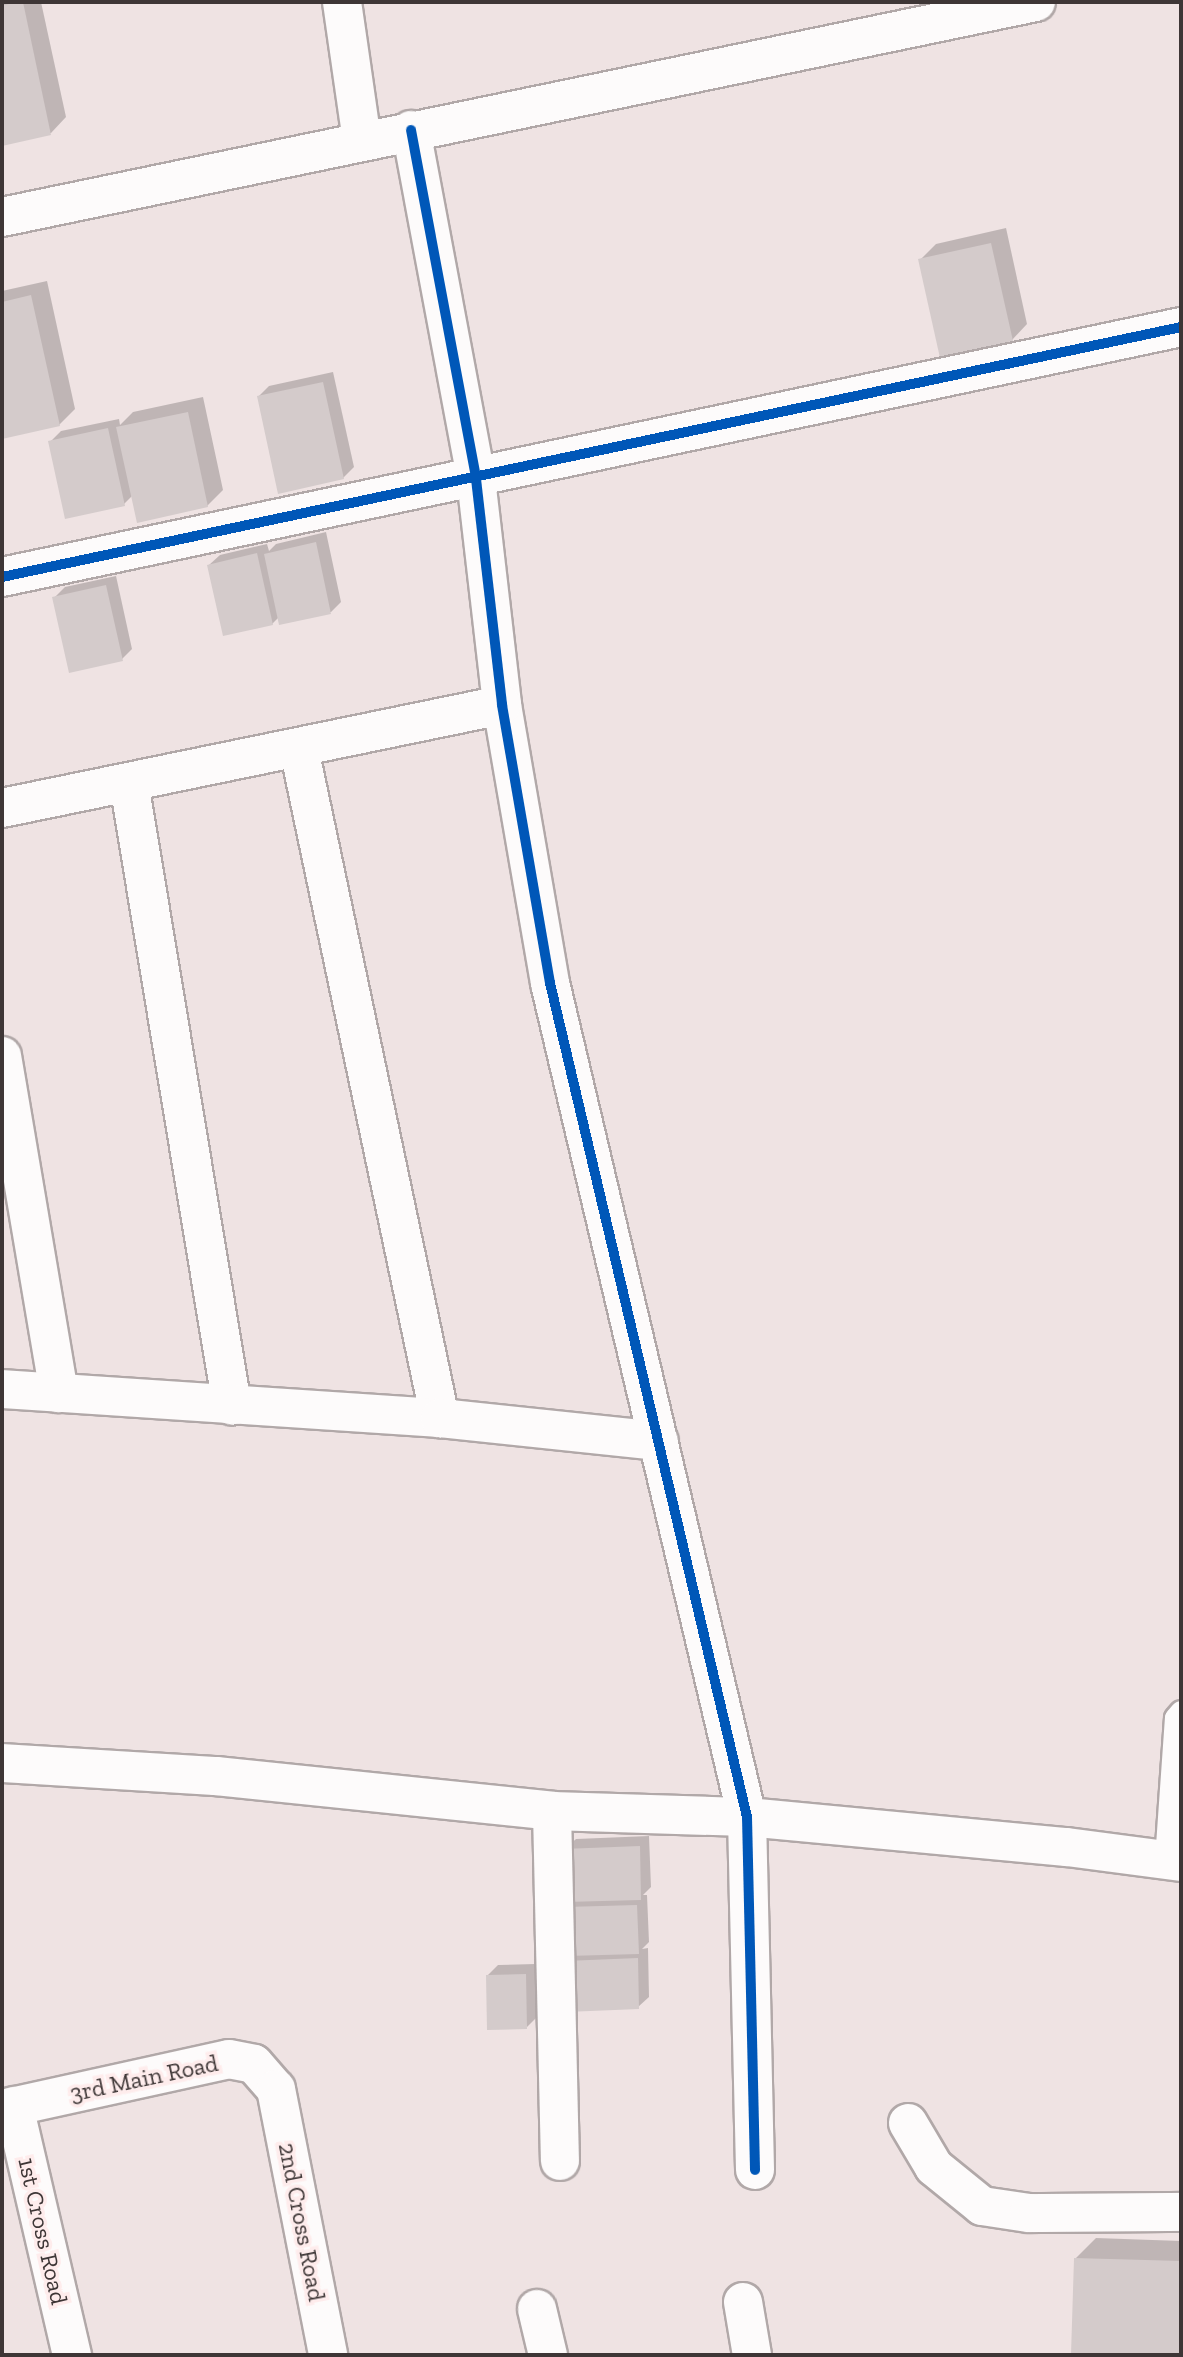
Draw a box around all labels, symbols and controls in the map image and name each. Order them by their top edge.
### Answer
street label: 3rd Main Road [67,2048,221,2108]
street label: 2nd Cross Road [273,2140,331,2304]
street label: 1st Cross Road [12,2155,74,2307]

